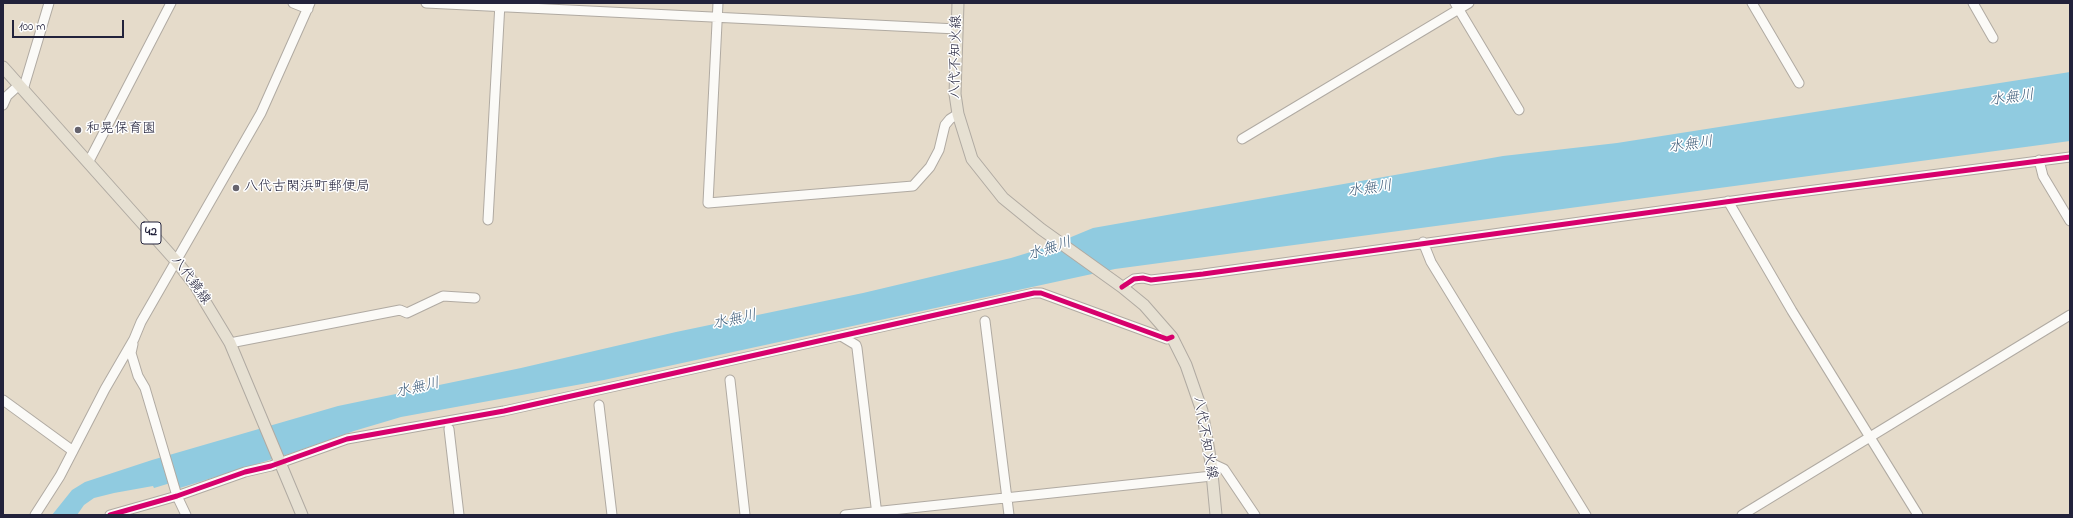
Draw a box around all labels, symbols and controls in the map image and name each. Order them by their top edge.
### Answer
scale bar [14,12,126,38]
street label: 八代不知火線 [948,15,966,99]
text: 100 m [19,18,46,36]
water label: 水無川 [1989,87,2035,111]
place label: 和晃保育園 [86,122,156,138]
marker: 和晃保育園 [73,125,83,135]
water label: 水無川 [1667,134,1715,158]
water label: 水無川 [1346,178,1394,202]
place label: 八代古閑浜町郵便局 [244,180,370,196]
marker: 八代古閑浜町郵便局 [231,183,241,193]
road number: 42 [141,222,161,244]
water label: 水無川 [1026,234,1074,266]
street label: 八代鏡線 [167,253,213,309]
water label: 水無川 [711,308,759,334]
water label: 水無川 [394,375,442,403]
street label: 八代不知火線 [1188,395,1220,481]

